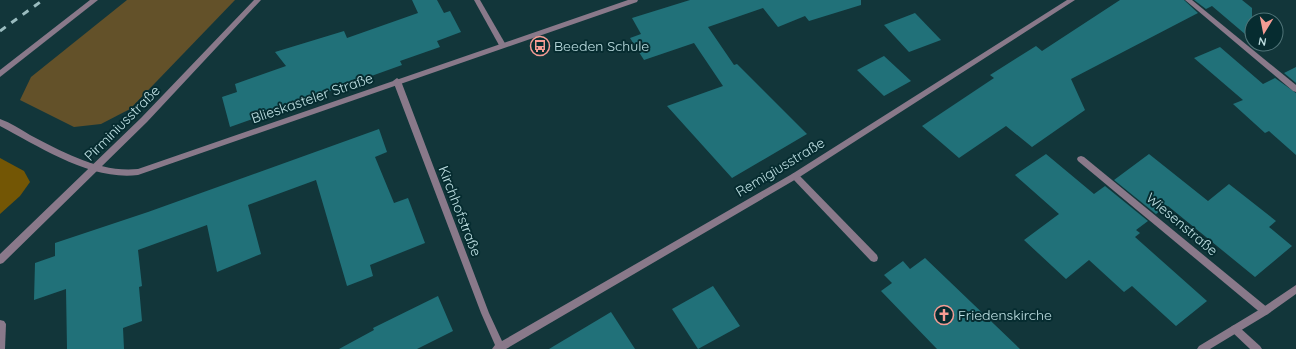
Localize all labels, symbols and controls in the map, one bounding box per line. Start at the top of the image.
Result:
north arrow [1244,12,1284,52]
text: N [1257,34,1267,49]
bus stop icon: Beeden Schule [529,35,551,57]
place label: Beeden Schule [554,37,649,55]
street label: Blieskasteler Straße [249,69,375,127]
street label: Pirminiusstraße [80,81,164,165]
street label: Remigiusstraße [732,133,828,201]
street label: Kirchhofstraße [434,163,486,259]
street label: Wiesenstraße [1142,189,1222,259]
church icon: Friedenskirche [933,304,955,326]
place label: Friedenskirche [958,306,1052,324]

